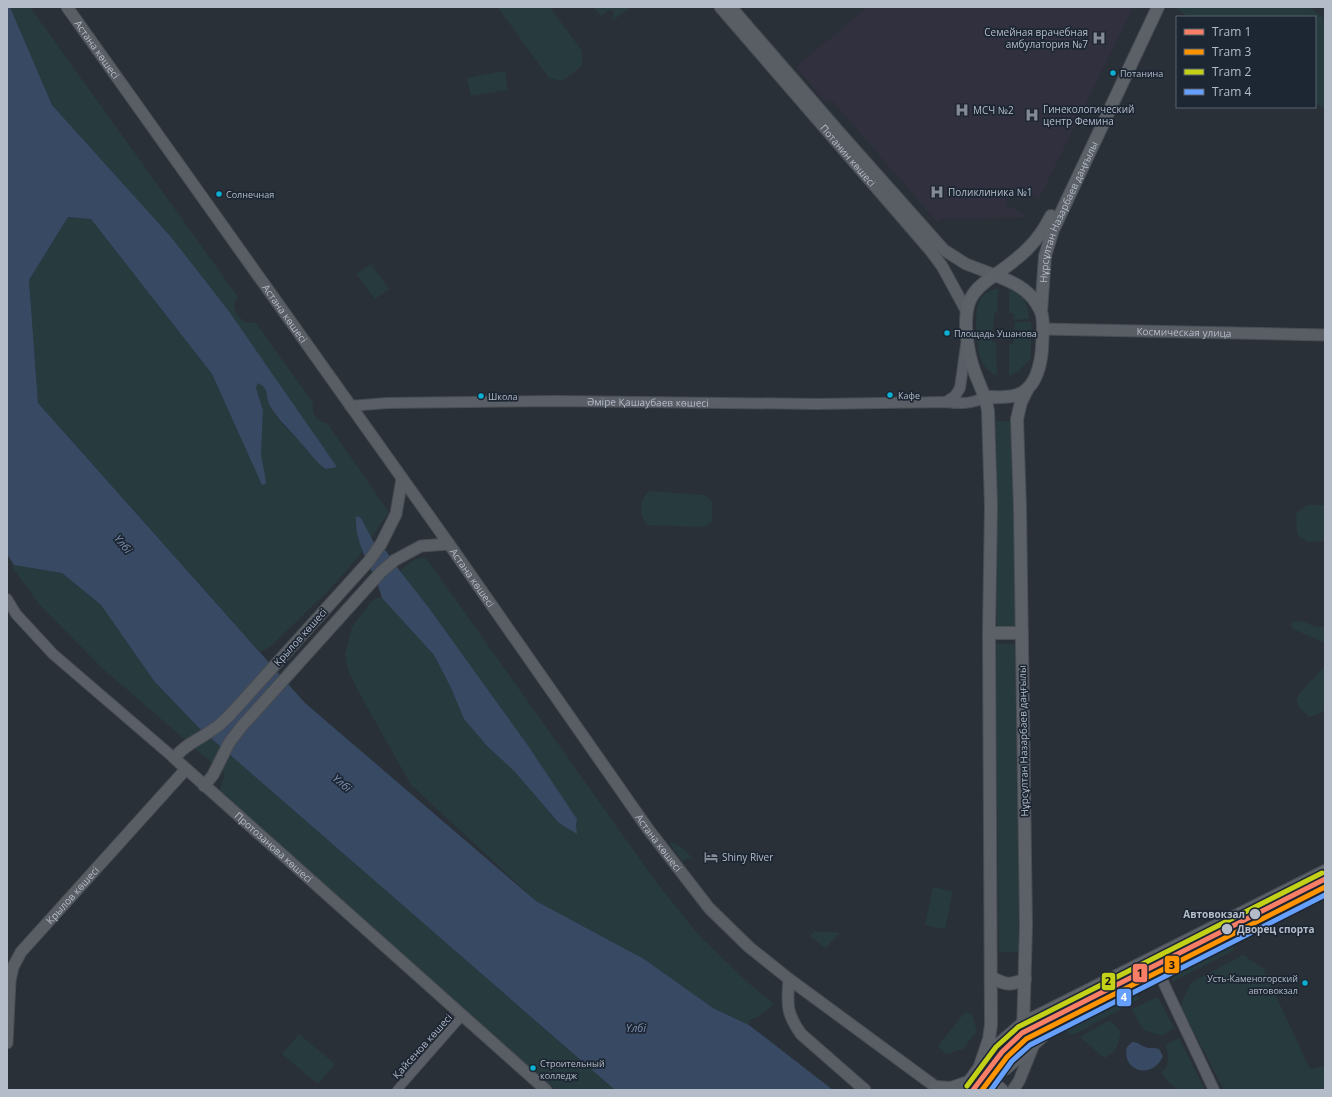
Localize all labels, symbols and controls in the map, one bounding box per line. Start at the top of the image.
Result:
legend [1176,16,1316,108]
street label: Астана көшесі [71,17,123,82]
text: Tram 1 [1212,23,1251,40]
place label: Семейная врачебная амбулатория №7 [984,25,1088,51]
hospital icon: Семейная врачебная амбулатория №7 [1091,30,1107,46]
text: Tram 3 [1212,43,1251,60]
text: Tram 2 [1212,63,1251,80]
place label: Потанина [1120,67,1163,80]
marker: Потанина [1108,68,1118,78]
text: Tram 4 [1212,83,1251,100]
hospital icon: МСЧ №2 [954,102,970,118]
place label: Гинекологический центр Фемина [1043,102,1134,128]
place label: МСЧ №2 [973,103,1014,117]
hospital icon: Гинекологический центр Фемина [1024,107,1040,123]
street label: Потанин көшесі [817,121,879,189]
street label: Нұрсұлтан Назарбаев даңғылы [1036,139,1101,283]
hospital icon: Поликлиника №1 [929,184,945,200]
place label: Поликлиника №1 [948,185,1033,199]
place label: Солнечная [226,188,274,201]
marker: Солнечная [214,189,224,199]
street label: Астана көшесі [259,281,311,346]
street label: Космическая улица [1136,324,1232,340]
place label: Площадь Ушанова [954,327,1037,340]
marker: Площадь Ушанова [942,328,952,338]
place label: Кафе [898,389,920,402]
place label: Школа [488,390,518,403]
marker: Кафе [885,390,895,400]
marker: Школа [476,391,486,401]
street label: Әміре Қашаубаев көшесі [587,394,709,410]
water label: Үлбі [111,531,136,556]
street label: Астана көшесі [447,545,498,610]
street label: Крылов көшесі [270,605,330,669]
street label: Нұрсұлтан Назарбаев даңғылы [1015,665,1031,817]
water label: Үлбі [330,770,355,795]
street label: Протозанова көшесі [232,809,316,886]
street label: Астана көшесі [632,811,685,874]
hotel icon: Shiny River [703,849,719,865]
place label: Shiny River [722,850,773,864]
street label: Крылов көшесі [43,863,102,927]
place label: Автовокзал [1183,907,1245,921]
marker: Автовокзал [1248,907,1262,921]
marker: Дворец спорта [1220,922,1234,936]
place label: Дворец спорта [1237,922,1315,936]
line badge: 3 [1164,955,1180,974]
text: 3 [1169,957,1175,972]
line badge: 1 [1132,963,1148,983]
text: 1 [1137,965,1143,980]
line badge: 2 [1101,972,1116,991]
place label: Усть-Каменогорский автовокзал [1207,972,1298,997]
text: 2 [1105,973,1111,988]
marker: Усть-Каменогорский автовокзал [1300,978,1310,988]
line badge: 4 [1116,988,1132,1007]
text: 4 [1121,989,1128,1004]
street label: Қайсенов көшесі [389,1011,455,1081]
water label: Үлбі [626,1020,646,1035]
place label: Строительный колледж [540,1057,605,1082]
marker: Строительный колледж [528,1063,538,1073]

